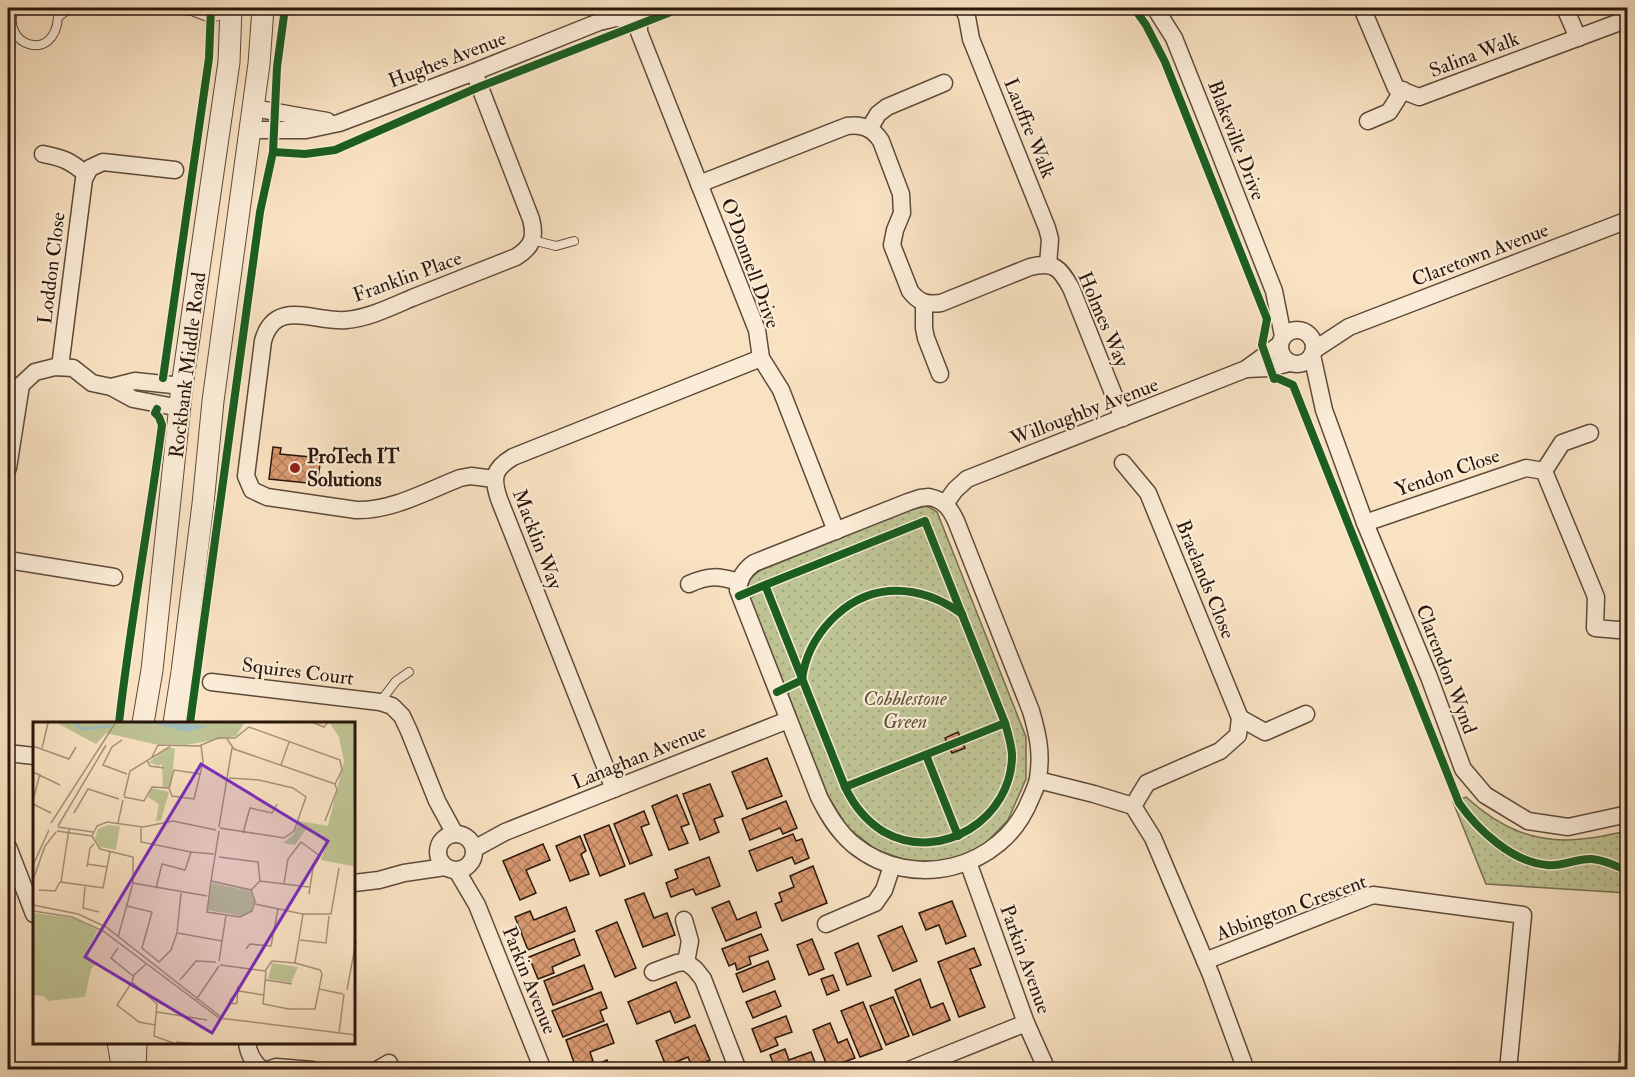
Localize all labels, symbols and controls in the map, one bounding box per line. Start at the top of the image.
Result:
street label: Hughes Avenue [385,26,510,93]
street label: Salina Walk [1426,26,1523,83]
street label: Lauffre Walk [998,74,1061,182]
street label: Blakeville Drive [1202,77,1271,204]
street label: O'Donnell Drive [715,195,786,332]
street label: Loddon Close [32,211,71,325]
street label: Claretown Avenue [1408,217,1552,292]
street label: Franklin Place [349,245,465,308]
street label: Holmes Way [1072,268,1135,372]
street label: Rockbank Middle Road [164,271,211,459]
street label: Willoughby Avenue [1006,372,1162,452]
street label: Yendon Close [1392,443,1503,502]
place label: ProTech IT Solutions [307,444,400,492]
marker: ProTech IT Solutions [288,461,302,475]
street label: Macklin Way [507,485,569,594]
street label: Braelands Close [1170,516,1241,642]
street label: Clarendon Wynd [1410,601,1483,737]
street label: Squires Court [241,652,356,691]
park label: Cobblestone Green [863,686,947,734]
street label: Lanaghan Avenue [569,718,710,795]
inset map [33,722,356,1044]
street label: Abbington Crescent [1211,868,1370,947]
street label: Parkin Avenue [994,901,1057,1017]
street label: Parkin Avenue [497,923,563,1038]

